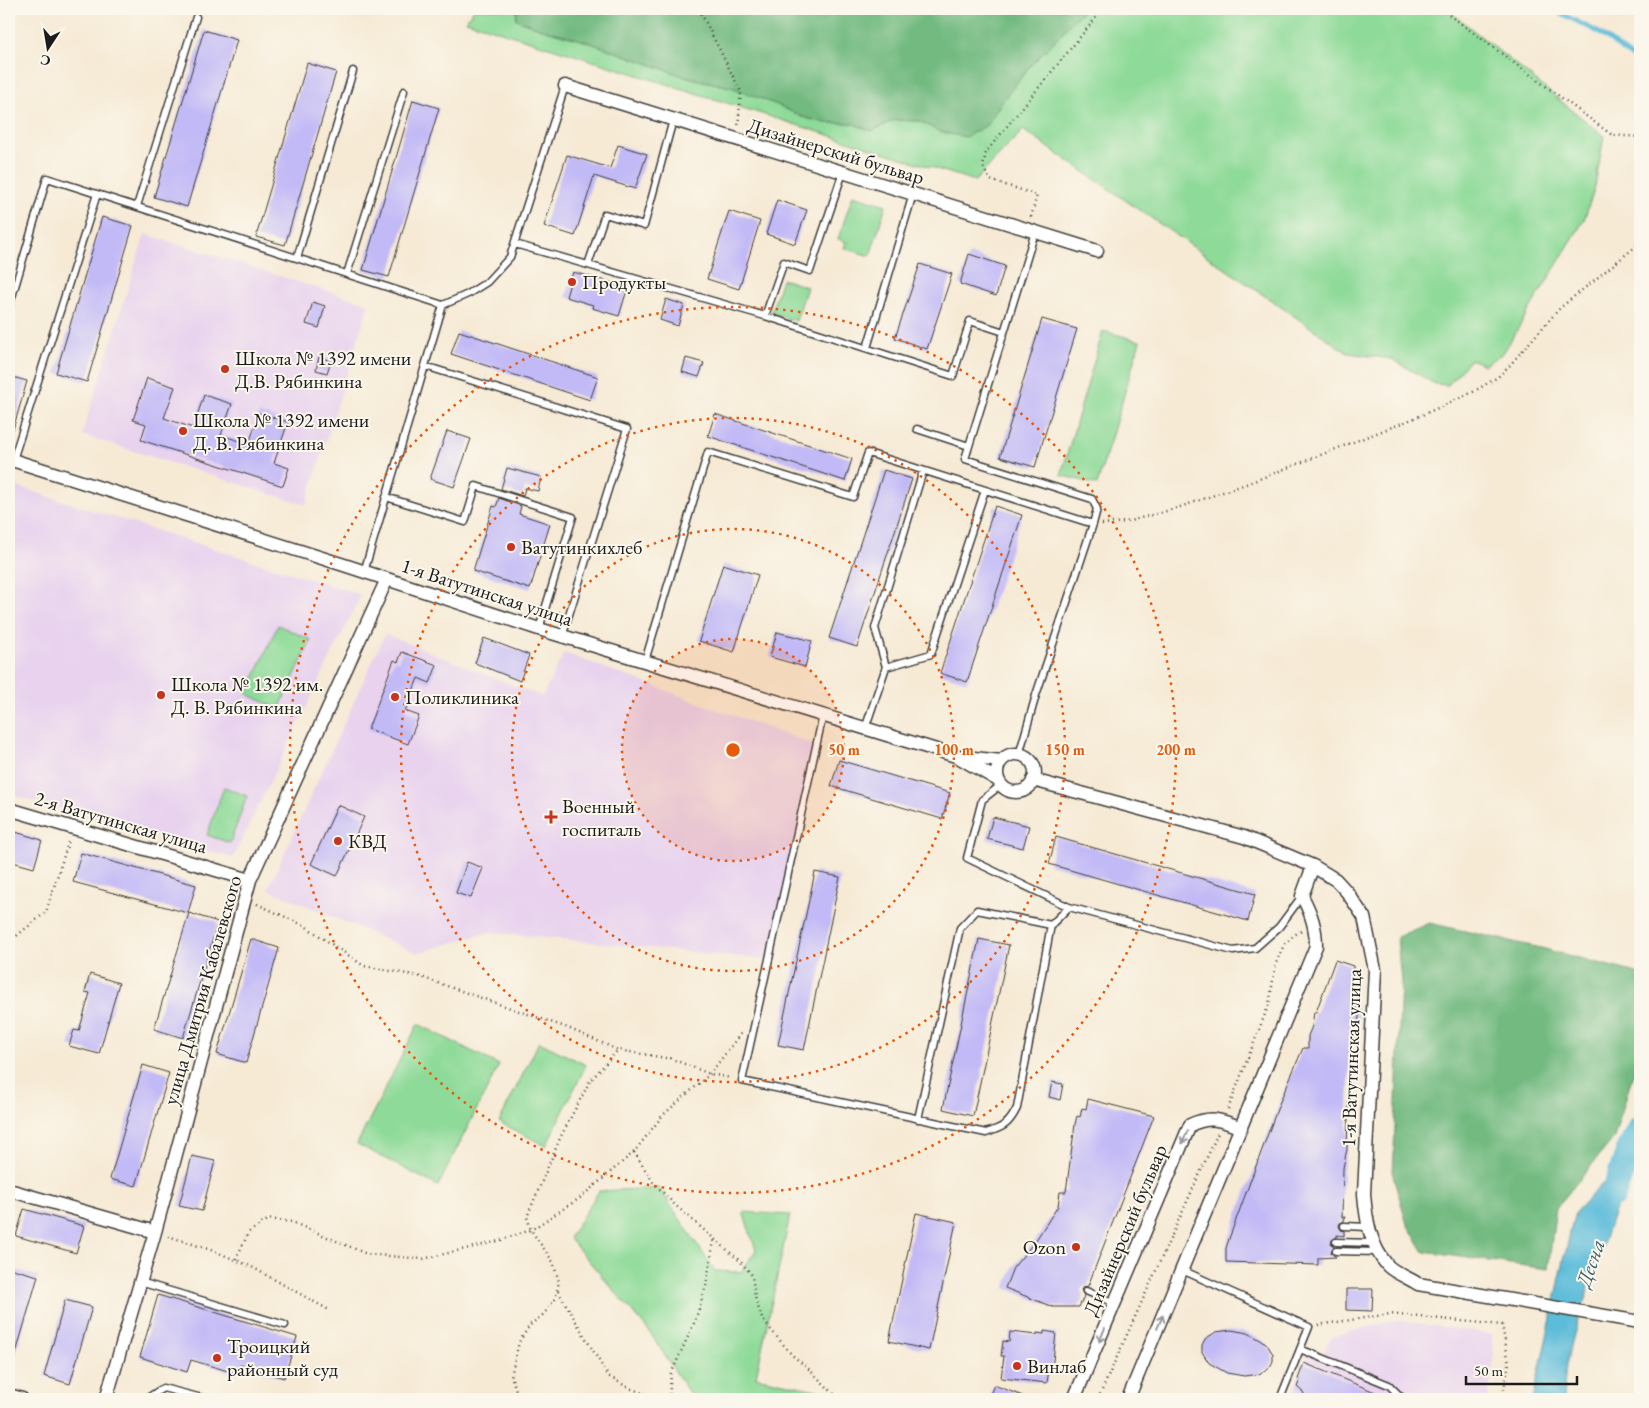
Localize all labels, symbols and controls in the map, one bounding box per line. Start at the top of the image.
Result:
north arrow [22,22,72,72]
text: С [39,51,52,71]
street label: Дизайнерский бульвар [744,112,928,190]
place label: Продукты [582,269,666,295]
marker: Продукты [566,276,578,288]
place label: Школа № 1392 имени Д.В. Рябинкина [235,345,412,394]
marker: Школа № 1392 имени Д.В. Рябинкина [219,363,231,375]
place label: Школа № 1392 имени Д. В. Рябинкина [193,407,370,456]
marker: Школа № 1392 имени Д. В. Рябинкина [177,425,189,437]
place label: Ватутинкихлеб [521,534,642,560]
marker: Ватутинкихлеб [505,541,517,553]
street label: 1-я Ватутинская улица [398,552,576,632]
place label: Школа № 1392 им. Д. В. Рябинкина [171,671,323,720]
place label: Поликлиника [405,684,519,710]
marker: Школа № 1392 им. Д. В. Рябинкина [155,689,167,701]
marker: Поликлиника [389,691,401,703]
text: 50 m [828,740,860,759]
text: 100 m [934,740,974,759]
text: 150 m [1045,740,1085,759]
text: 200 m [1156,740,1196,759]
centre of rings [724,741,742,759]
street label: 2-я Ватутинская улица [32,785,210,859]
place label: Военный госпиталь [562,793,641,842]
marker: Военный госпиталь [544,810,558,824]
place label: КВД [348,828,387,854]
marker: КВД [332,835,344,847]
street label: улица Дмитрия Кабалевского [157,872,247,1108]
street label: 1-я Ватутинская улица [1335,968,1367,1148]
one-way arrow [1179,1129,1188,1144]
street label: Дизайнерский бульвар [1077,1141,1173,1319]
place label: Ozon [1023,1234,1066,1260]
water label: Десна [1569,1236,1611,1292]
marker: Ozon [1070,1241,1082,1253]
one-way arrow [1156,1315,1165,1330]
one-way arrow [1096,1327,1106,1342]
place label: Троицкий районный суд [227,1333,338,1382]
marker: Троицкий районный суд [211,1352,223,1364]
place label: Винлаб [1027,1353,1086,1379]
scale bar [1466,1353,1578,1385]
marker: Винлаб [1011,1360,1023,1372]
text: 50 m [1474,1361,1503,1380]

